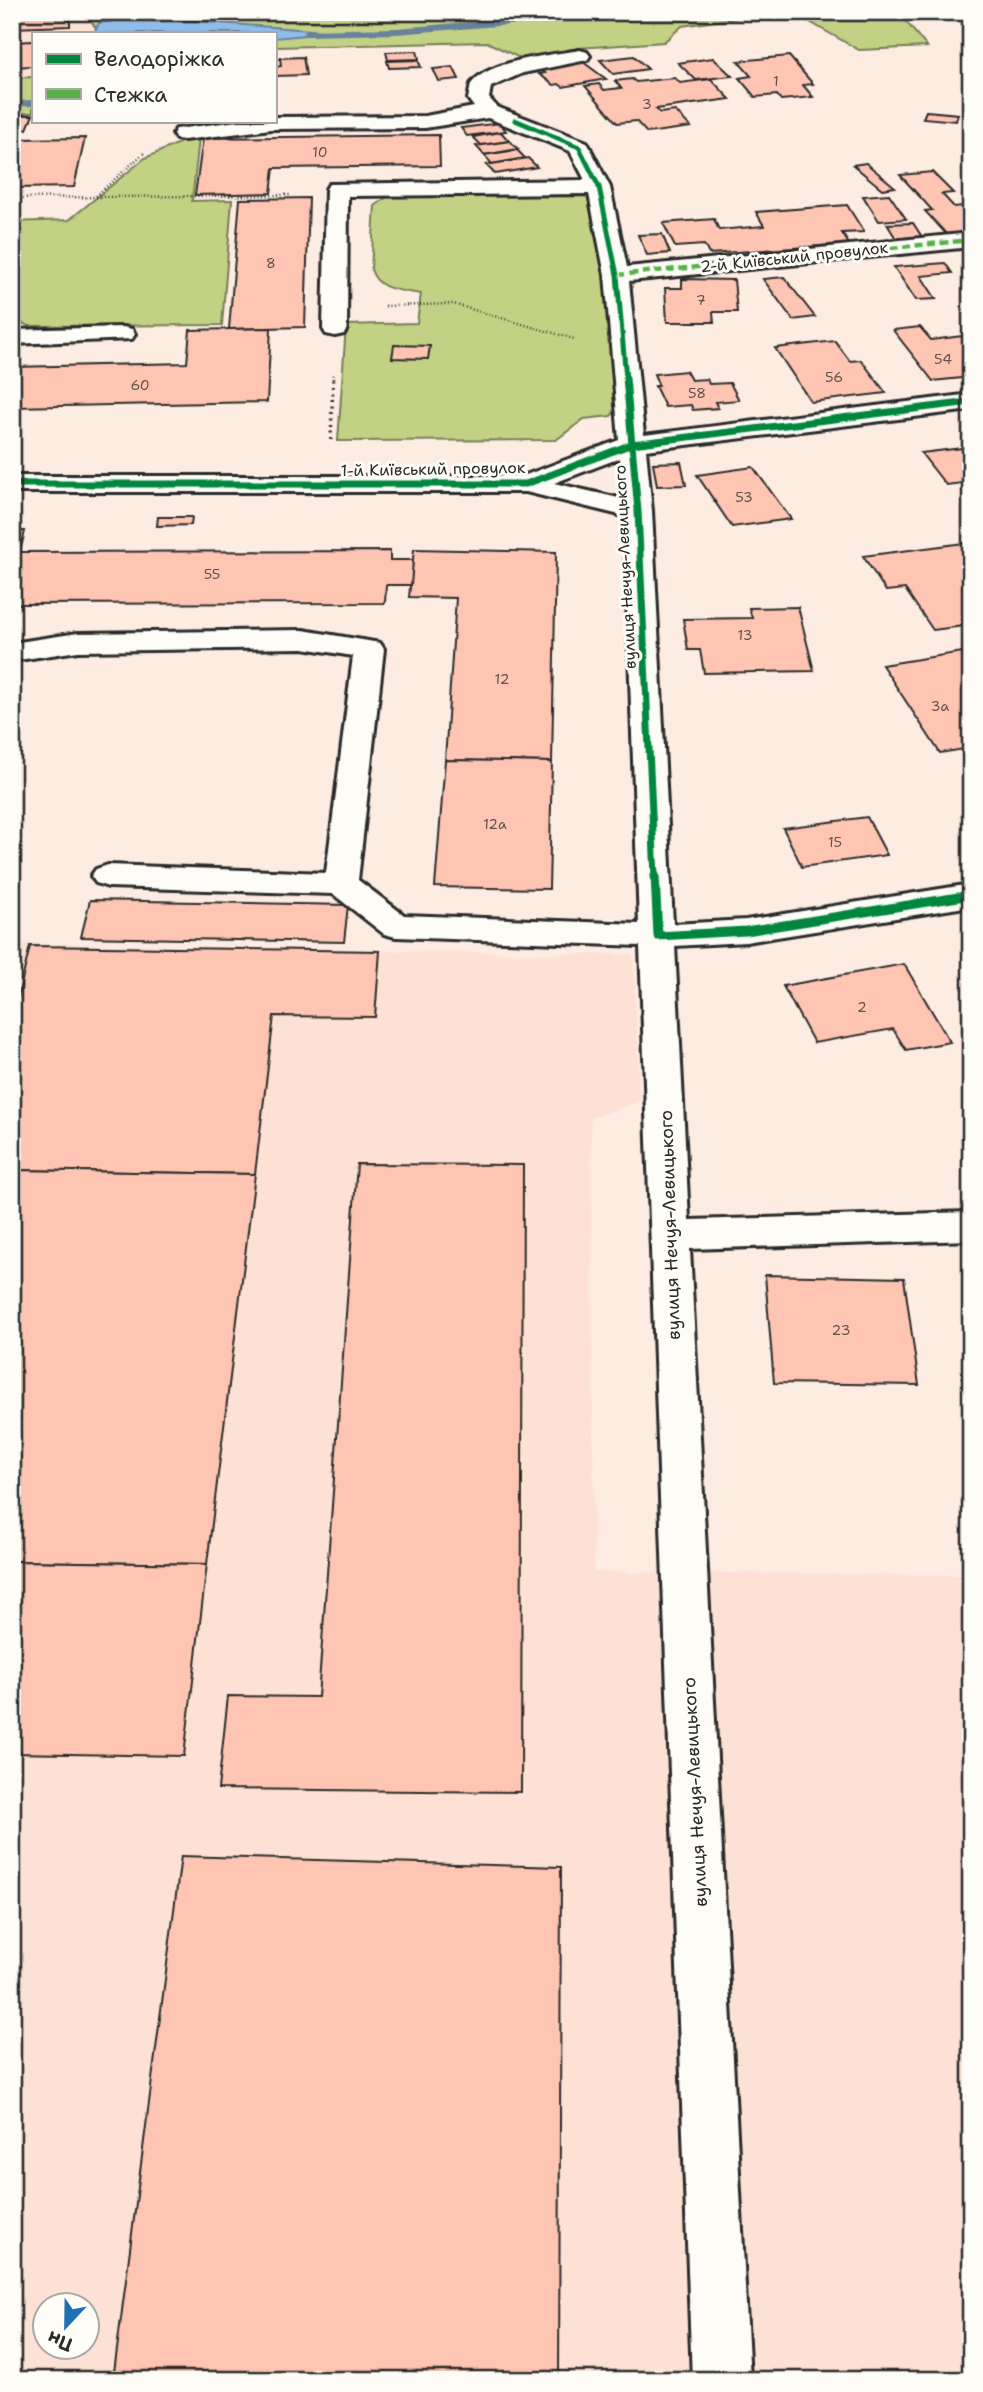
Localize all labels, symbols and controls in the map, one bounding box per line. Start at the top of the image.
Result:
legend [32,32,276,122]
text: Велодоріжка [94,45,224,73]
house number: 1 [773,72,779,90]
text: Стежка [94,81,167,109]
house number: 3 [642,95,652,113]
house number: 10 [312,143,328,161]
street label: 2-й Київський провулок [699,237,889,277]
house number: 8 [266,254,276,272]
house number: 7 [696,291,706,309]
house number: 54 [934,350,952,368]
house number: 56 [825,368,843,386]
house number: 60 [130,376,150,394]
house number: 58 [688,384,706,402]
street label: 1-й Київський провулок [340,457,526,481]
street label: вулиця Нечуя-Левицького [609,464,641,670]
house number: 53 [735,488,753,506]
house number: 55 [204,565,220,583]
house number: 13 [738,626,752,644]
house number: 12 [495,670,509,688]
house number: 3а [931,697,950,715]
house number: 12а [483,815,507,833]
house number: 15 [828,833,842,851]
house number: 2 [857,998,867,1016]
street label: вулиця Нечуя-Левицького [654,1110,686,1340]
house number: 23 [832,1321,850,1339]
street label: вулиця Нечуя-Левицького [677,1677,713,1907]
north arrow [32,2290,102,2360]
text: Пн [43,2325,76,2358]

